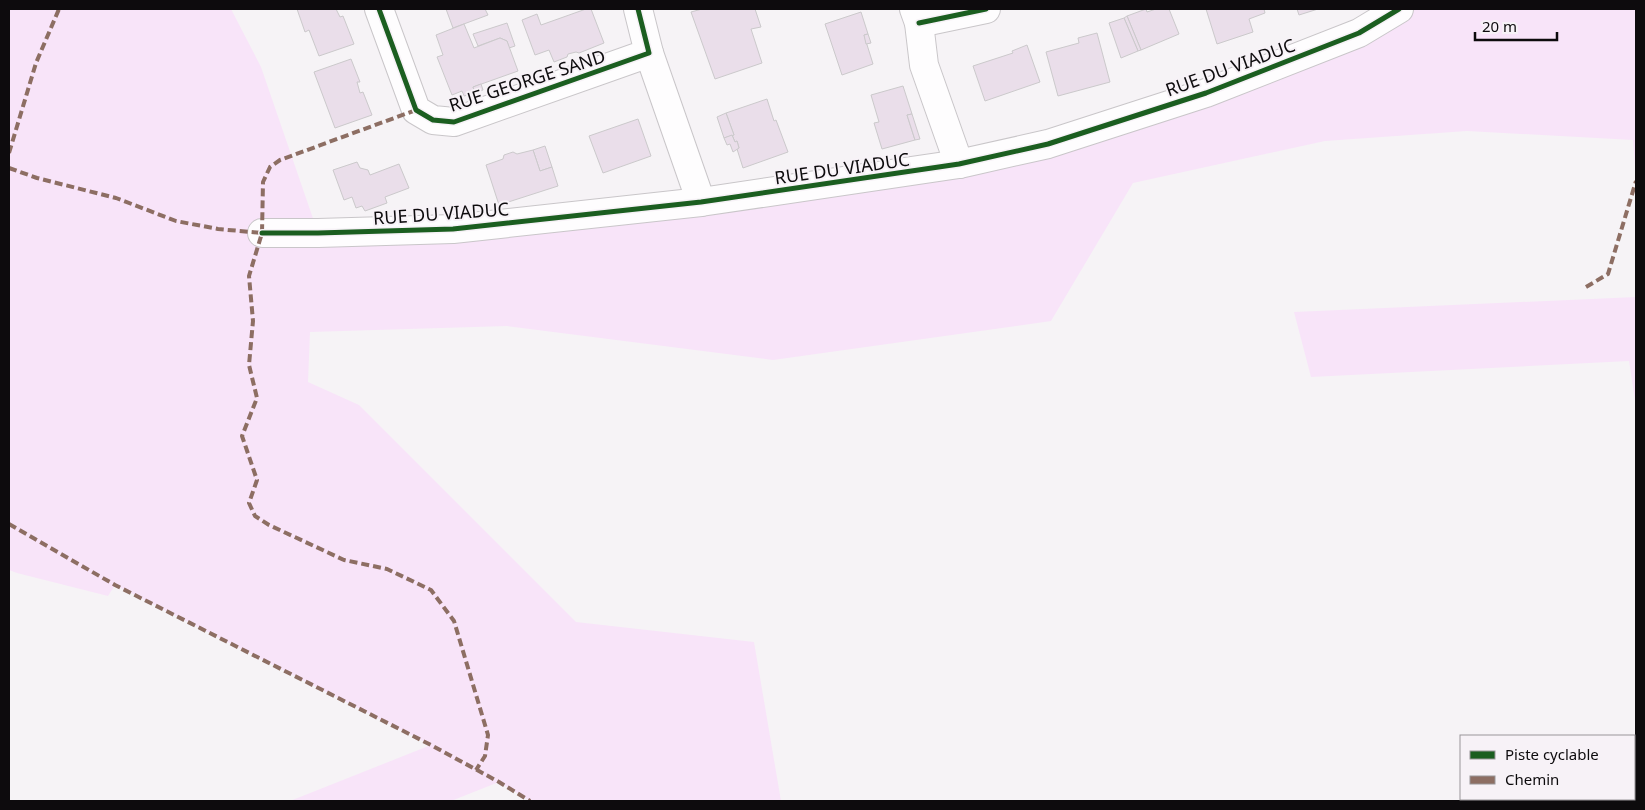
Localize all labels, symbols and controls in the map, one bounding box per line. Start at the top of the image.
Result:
scale bar [1475,10,1558,42]
text: 20 m [1482,16,1517,36]
street label: RUE DU VIADUC [1162,32,1298,102]
street label: RUE GEORGE SAND [446,43,608,117]
street label: RUE DU VIADUC [773,147,911,189]
street label: RUE DU VIADUC [372,196,510,230]
legend [1460,735,1635,800]
text: Piste cyclable [1505,744,1599,764]
text: Chemin [1505,769,1559,789]

